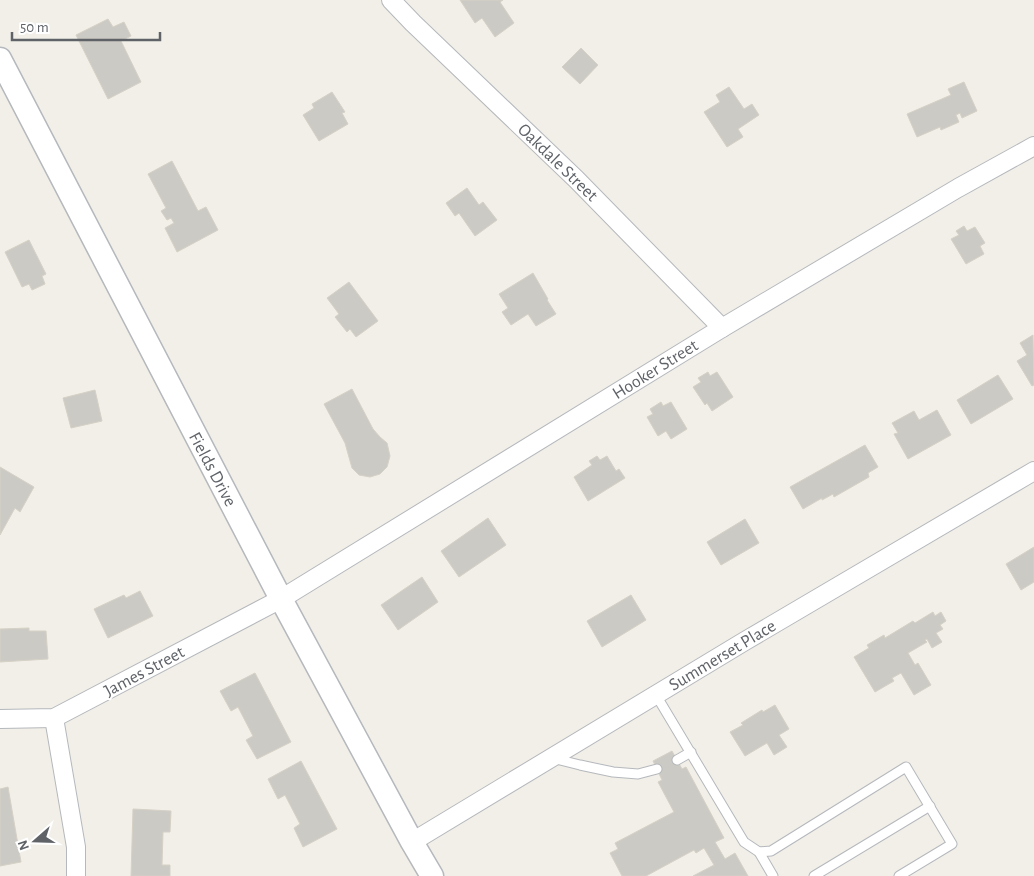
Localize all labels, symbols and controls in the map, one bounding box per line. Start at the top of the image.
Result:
scale bar [12,10,160,42]
text: 50 m [20,20,49,35]
street label: Oakdale Street [514,120,601,205]
street label: Hooker Street [610,336,702,403]
street label: Fields Drive [185,429,239,510]
street label: Summerset Place [666,617,779,695]
street label: James Street [101,643,188,701]
north arrow [10,816,60,866]
text: N [15,838,32,852]

